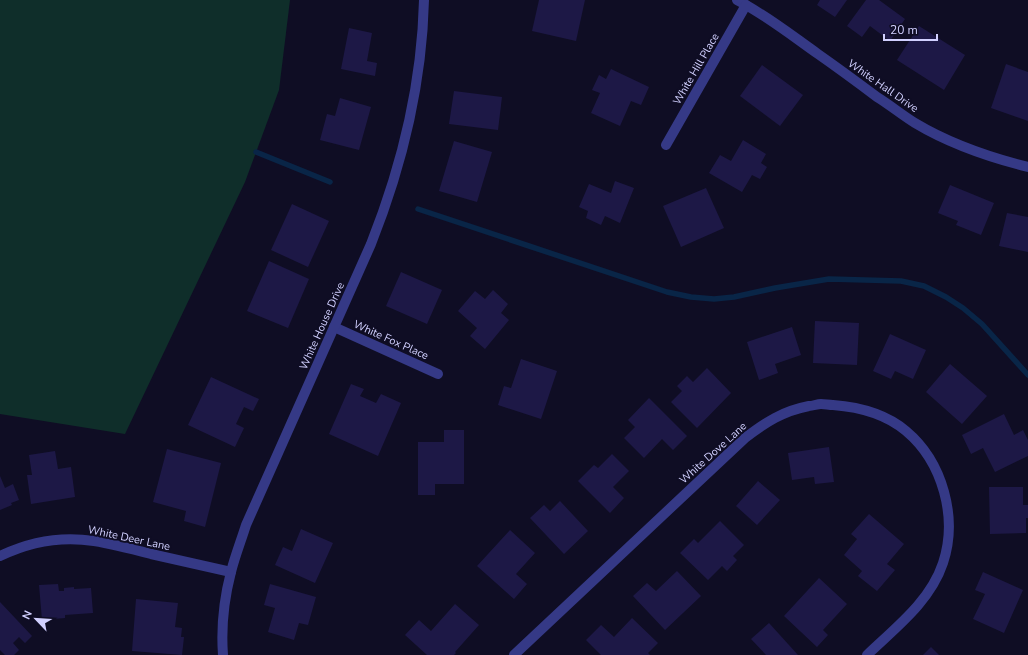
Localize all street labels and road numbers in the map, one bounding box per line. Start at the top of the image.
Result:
street label: White Hill Place [669,30,723,108]
street label: White Hall Drive [845,56,921,116]
street label: White House Drive [296,280,348,372]
street label: White Fox Place [351,317,431,363]
street label: White Dove Lane [676,419,750,487]
street label: White Deer Lane [86,522,172,554]

